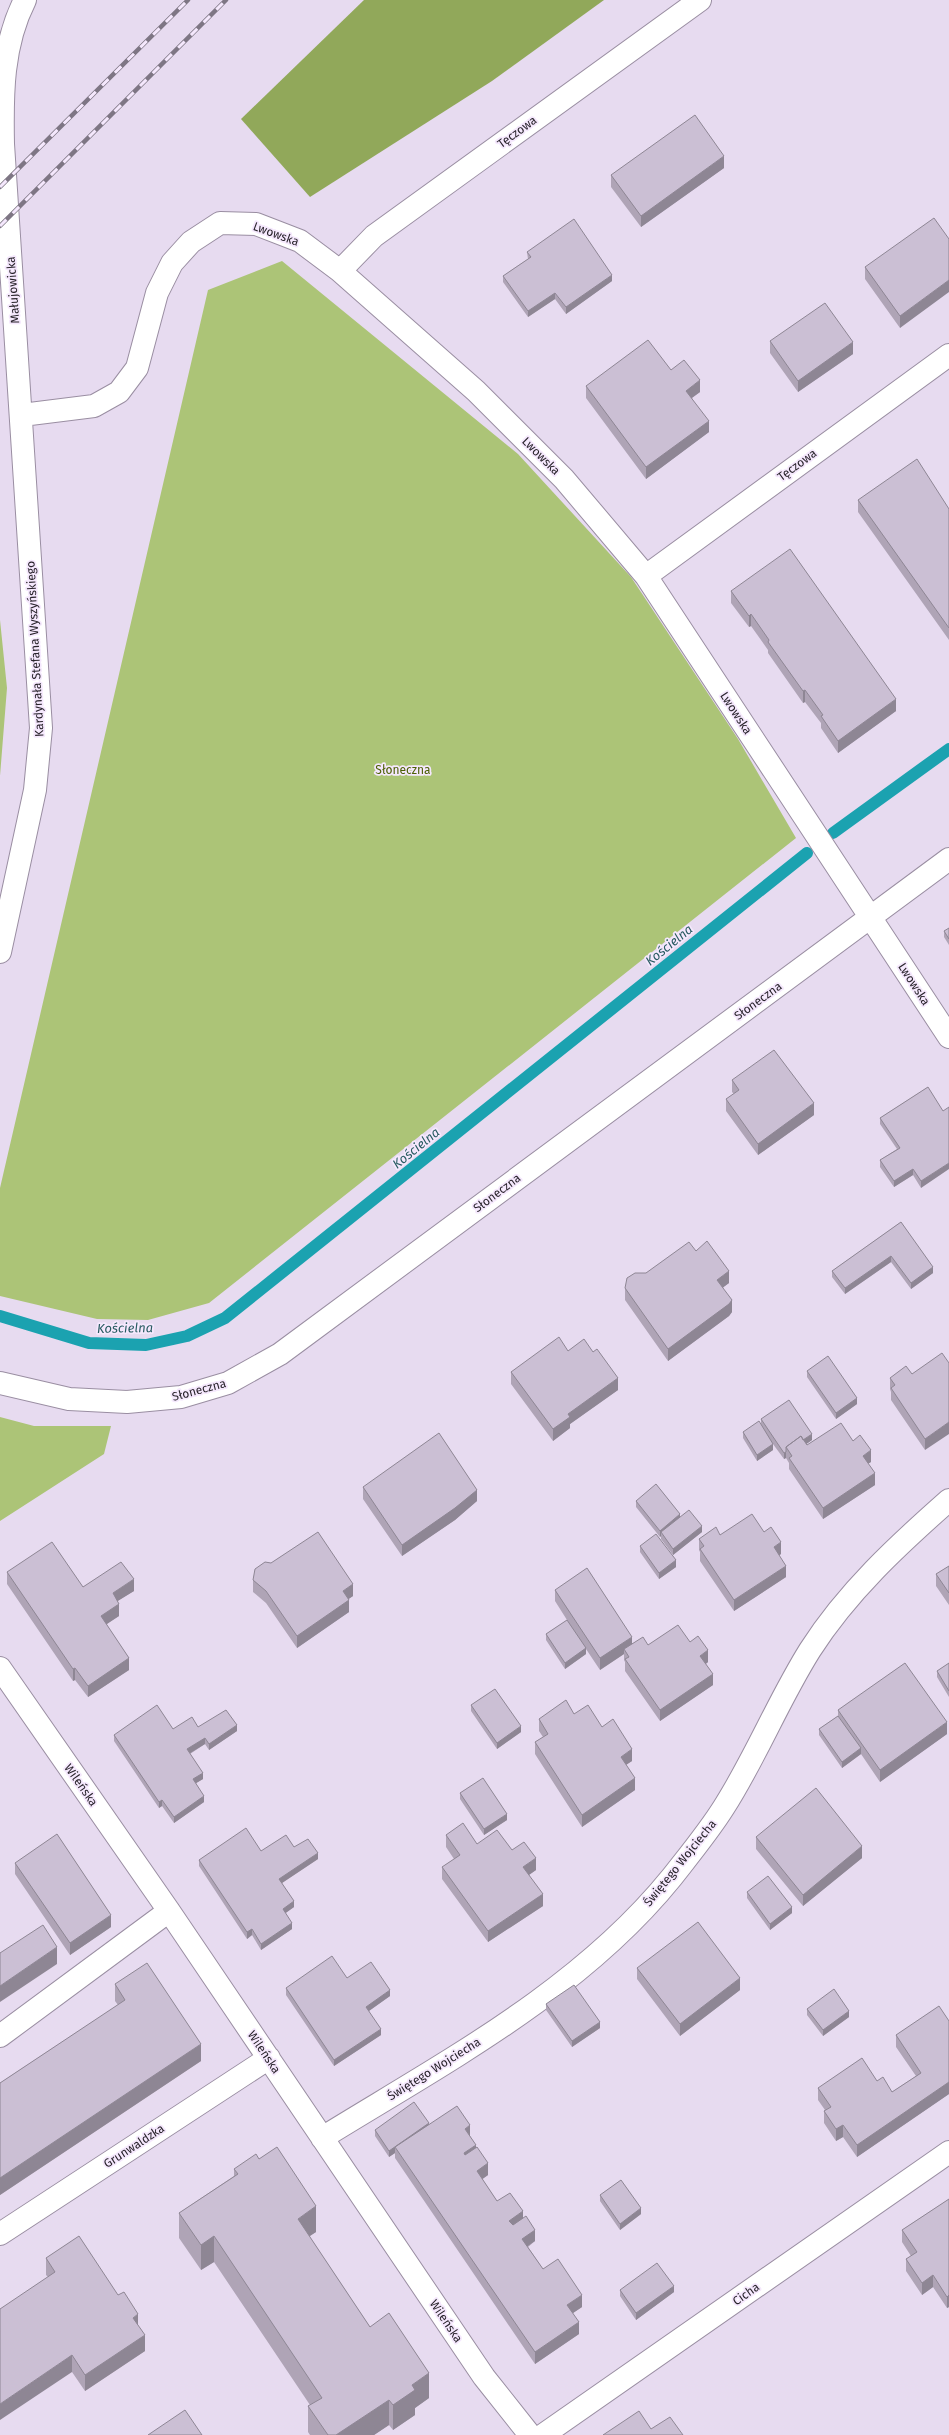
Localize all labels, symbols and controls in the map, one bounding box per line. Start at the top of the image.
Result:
street label: Tęczowa [495,113,539,151]
street label: Lwowska [251,219,301,249]
street label: Małujowicka [4,256,22,324]
street label: Lwowska [519,434,563,478]
street label: Tęczowa [775,446,819,484]
street label: Kardynała Stefana Wyszyńskiego [23,561,47,737]
street label: Lwowska [717,689,755,737]
park label: Słoneczna [375,763,431,777]
water label: Kościelna [642,922,696,968]
street label: Lwowska [895,960,933,1008]
street label: Słoneczna [732,979,784,1023]
water label: Kościelna [389,1125,443,1171]
street label: Słoneczna [471,1171,523,1215]
water label: Kościelna [97,1320,153,1336]
street label: Słoneczna [170,1376,228,1404]
street label: Wileńska [61,1761,101,1809]
street label: Świętego Wojciecha [640,1816,719,1909]
street label: Wileńska [245,2028,283,2076]
street label: Świętego Wojciecha [384,2034,483,2103]
street label: Grunwaldzka [101,2121,167,2171]
street label: Cicha [730,2280,762,2308]
street label: Wileńska [427,2297,465,2345]

